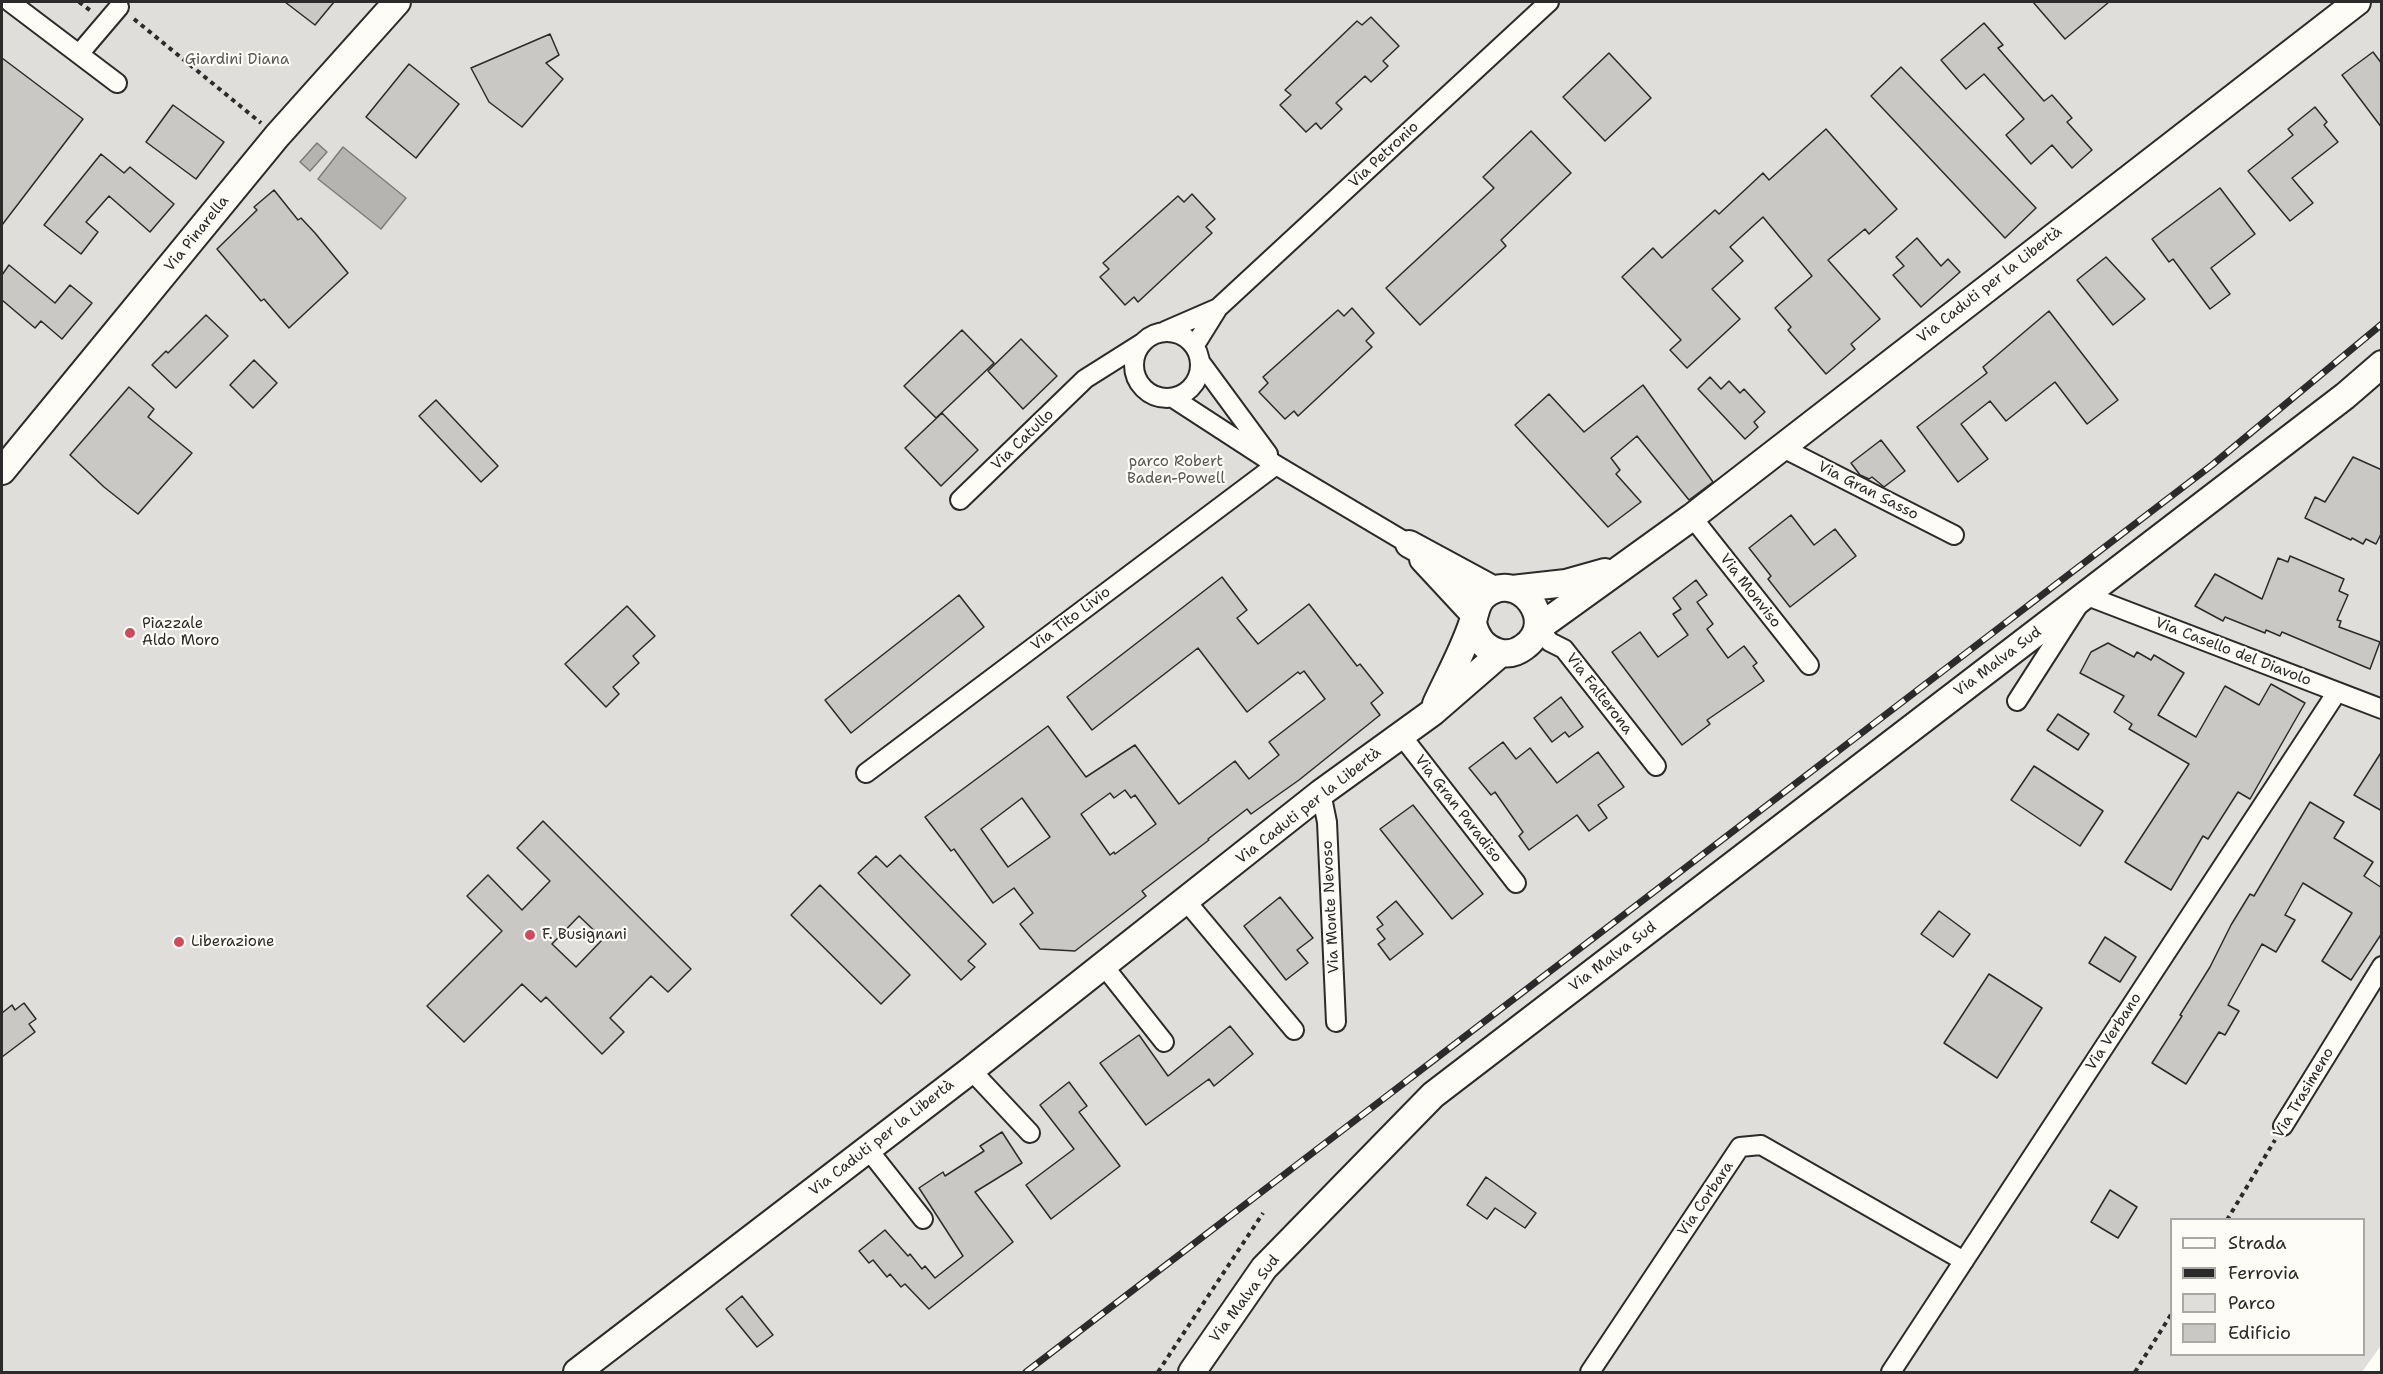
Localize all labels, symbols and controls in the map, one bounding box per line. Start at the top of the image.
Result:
park label: Giardini Diana [185,51,289,69]
street label: Via Petronio [1345,118,1423,192]
street label: Via Pinarella [161,192,233,276]
street label: Via Caduti per la Libertà [1914,223,2066,347]
street label: Via Catullo [988,406,1058,474]
park label: parco Robert Baden-Powell [1127,453,1225,488]
street label: Via Gran Sasso [1815,458,1921,524]
street label: Via Monviso [1715,550,1785,632]
street label: Via Tito Livio [1028,583,1114,655]
street label: Via Casello del Diavolo [2152,614,2314,690]
place label: Piazzale Aldo Moro [142,615,219,650]
street label: Via Malva Sud [1951,623,2045,701]
marker: Piazzale Aldo Moro [123,626,137,640]
street label: Via Falterona [1562,650,1636,738]
street label: Via Caduti per la Libertà [1233,744,1385,868]
street label: Via Gran Paradiso [1410,752,1506,866]
street label: Via Monte Nevoso [1319,840,1343,974]
street label: Via Malva Sud [1566,918,1660,996]
place label: F. Busignani [542,926,627,944]
marker: F. Busignani [523,928,537,942]
place label: Liberazione [191,933,275,951]
marker: Liberazione [172,935,186,949]
street label: Via Verbano [2082,990,2146,1074]
street label: Via Trasimeno [2270,1044,2338,1142]
street label: Via Caduti per la Libertà [806,1076,958,1200]
street label: Via Corbara [1674,1158,1738,1240]
legend [2170,1218,2365,1356]
text: Strada [2228,1231,2287,1255]
street label: Via Malva Sud [1206,1252,1284,1346]
text: Ferrovia [2228,1261,2299,1285]
text: Parco [2228,1291,2276,1315]
text: Edificio [2228,1321,2291,1345]

